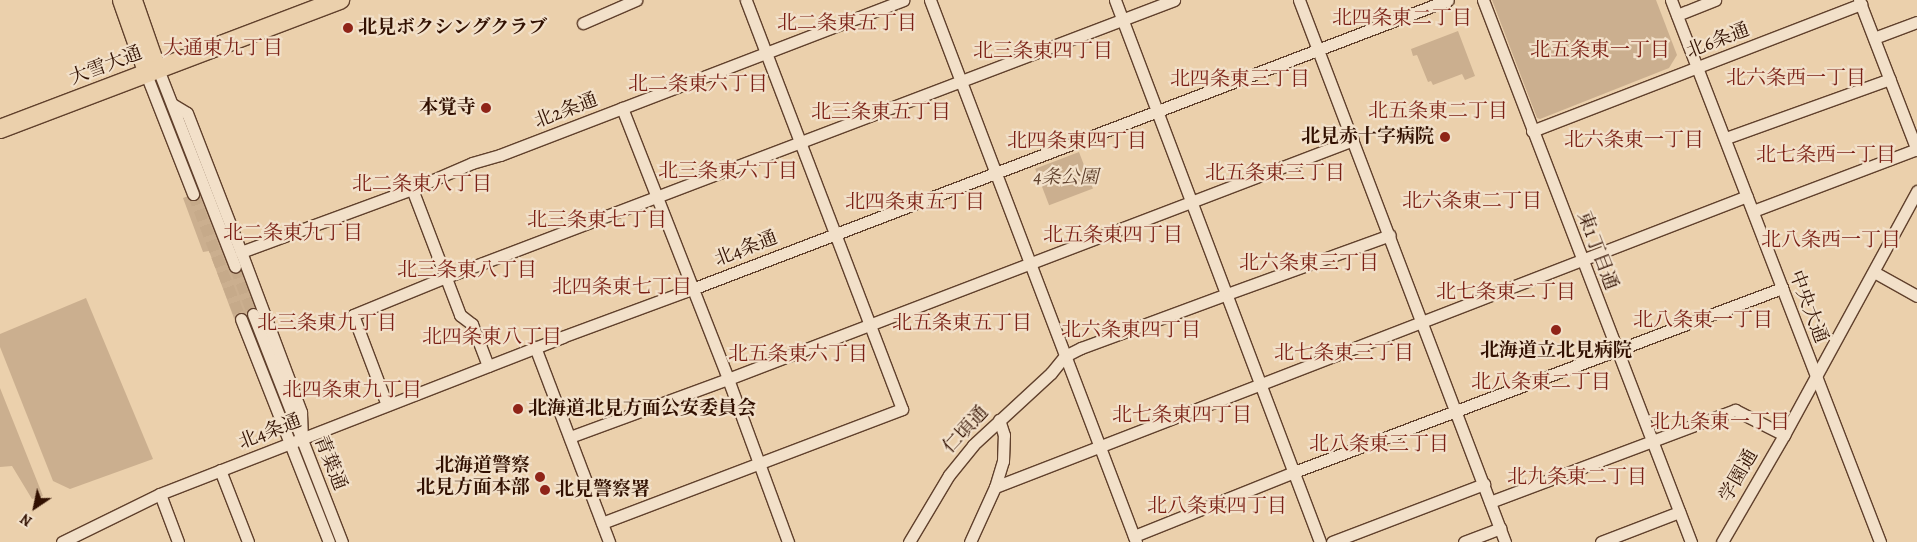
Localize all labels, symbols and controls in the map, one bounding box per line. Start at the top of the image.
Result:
district label: 北四条東二丁目 [1332,5,1472,29]
district label: 北二条東五丁目 [777,10,917,34]
place label: 北見ボクシングクラブ [358,17,548,39]
street label: 北6条通 [1683,19,1753,63]
marker: 北見ボクシングクラブ [342,22,354,34]
district label: 大通東九丁目 [163,35,283,59]
district label: 北五条東一丁目 [1530,37,1670,61]
district label: 北三条東四丁目 [973,38,1113,62]
street label: 大雪大通 [66,42,146,90]
district label: 北六条西一丁目 [1726,65,1866,89]
district label: 北四条東三丁目 [1170,66,1310,90]
district label: 北二条東六丁目 [628,71,768,95]
street label: 北2条通 [531,89,601,133]
place label: 本覚寺 [419,97,476,119]
district label: 北五条東二丁目 [1368,98,1508,122]
district label: 北三条東五丁目 [811,99,951,123]
marker: 本覚寺 [480,102,492,114]
place label: 北見赤十字病院 [1301,126,1434,148]
district label: 北六条東一丁目 [1564,127,1704,151]
district label: 北四条東四丁目 [1007,128,1147,152]
marker: 北見赤十字病院 [1438,130,1452,144]
district label: 北七条西一丁目 [1756,142,1896,166]
district label: 北三条東六丁目 [658,158,798,182]
district label: 北五条東三丁目 [1205,160,1345,184]
park label: 4条公園 [1033,167,1099,189]
district label: 北二条東八丁目 [352,171,492,195]
district label: 北六条東二丁目 [1402,188,1542,212]
district label: 北四条東五丁目 [845,189,985,213]
district label: 北三条東七丁目 [527,207,667,231]
street label: 東1丁目通 [1572,208,1622,294]
district label: 北二条東九丁目 [223,220,363,244]
district label: 北五条東四丁目 [1043,222,1183,246]
street label: 北4条通 [711,227,781,271]
district label: 北八条西一丁目 [1761,227,1901,251]
district label: 北六条東三丁目 [1239,250,1379,274]
district label: 北三条東八丁目 [397,257,537,281]
street label: 中央大通 [1784,267,1832,347]
district label: 北四条東七丁目 [552,274,692,298]
district label: 北七条東二丁目 [1436,279,1576,303]
district label: 北八条東一丁目 [1633,307,1773,331]
district label: 北三条東九丁目 [257,310,397,334]
district label: 北五条東五丁目 [892,310,1032,334]
district label: 北六条東四丁目 [1061,317,1201,341]
marker: 北海道立北見病院 [1549,323,1563,337]
district label: 北四条東八丁目 [422,324,562,348]
district label: 北七条東三丁目 [1274,340,1414,364]
place label: 北海道立北見病院 [1480,340,1632,362]
district label: 北五条東六丁目 [728,341,868,365]
district label: 北八条東二丁目 [1471,369,1611,393]
district label: 北四条東九丁目 [282,377,422,401]
place label: 北海道北見方面公安委員会 [528,398,756,420]
street label: 仁頃通 [938,401,994,459]
district label: 北七条東四丁目 [1112,402,1252,426]
marker: 北海道北見方面公安委員会 [512,403,524,415]
district label: 北九条東一丁目 [1650,409,1790,433]
street label: 北4条通 [235,410,305,454]
district label: 北八条東三丁目 [1309,431,1449,455]
street label: 青葉通 [309,432,351,494]
street label: 学園通 [1715,446,1763,506]
place label: 北海道警察 北見方面本部 [416,455,530,499]
district label: 北九条東二丁目 [1507,464,1647,488]
marker: 北海道警察 北見方面本部 [534,471,546,483]
place label: 北見警察署 [555,479,650,501]
north arrow [10,482,60,532]
marker: 北見警察署 [539,484,551,496]
district label: 北八条東四丁目 [1147,493,1287,517]
text: N [17,509,36,531]

